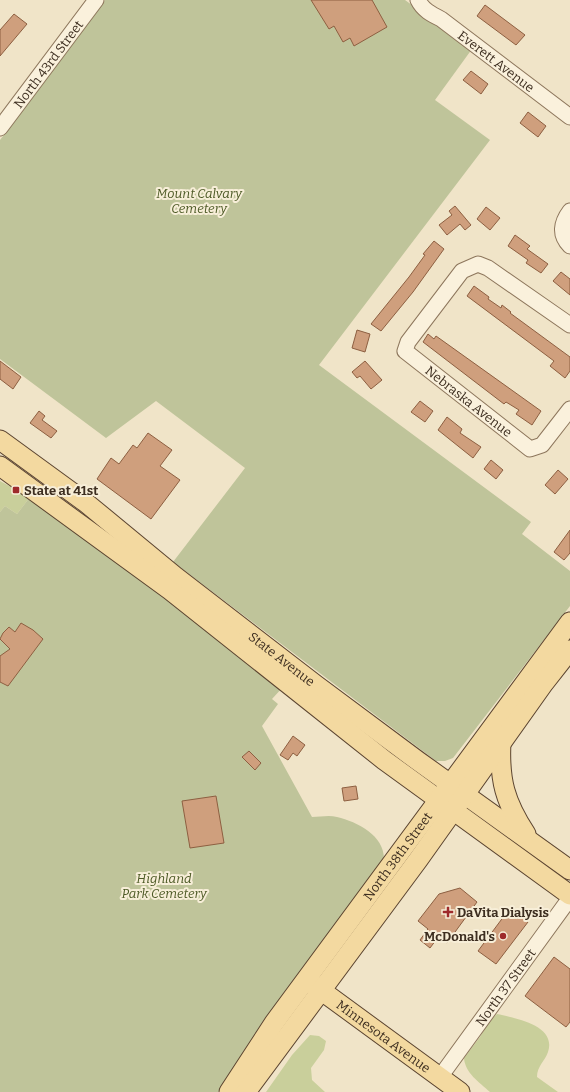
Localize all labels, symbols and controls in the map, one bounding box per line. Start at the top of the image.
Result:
street label: North 43rd Street [10,17,86,111]
street label: Everett Avenue [455,27,537,95]
park label: Mount Calvary Cemetery [156,186,243,216]
street label: Nebraska Avenue [423,363,515,440]
place label: State at 41st [24,483,98,498]
marker: State at 41st [11,485,21,495]
street label: State Avenue [246,629,318,689]
street label: North 38th Street [360,809,435,903]
park label: Highland Park Cemetery [121,871,208,901]
place label: DaVita Dialysis [457,905,549,920]
marker: DaVita Dialysis [442,906,454,918]
place label: McDonald's [424,929,495,944]
marker: McDonald's [498,931,508,941]
street label: North 37 Street [472,945,538,1029]
street label: Minnesota Avenue [334,997,434,1075]

